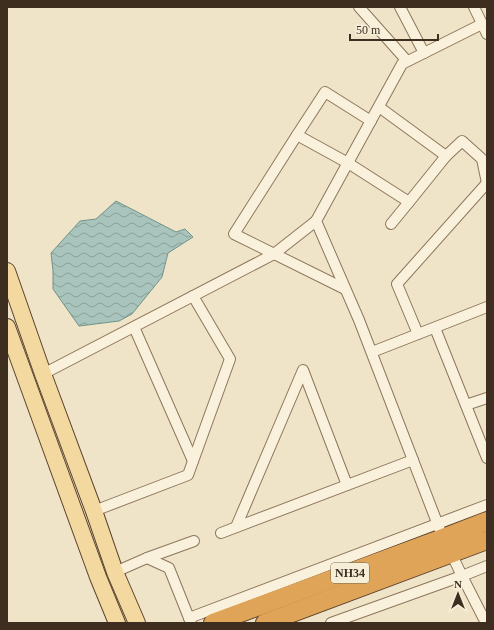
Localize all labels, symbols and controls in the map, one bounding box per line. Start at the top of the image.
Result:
scale bar [350,16,438,42]
text: 50 m [356,23,381,37]
road number: NH34 [331,563,369,583]
north arrow [438,574,478,614]
text: N [454,578,462,590]

